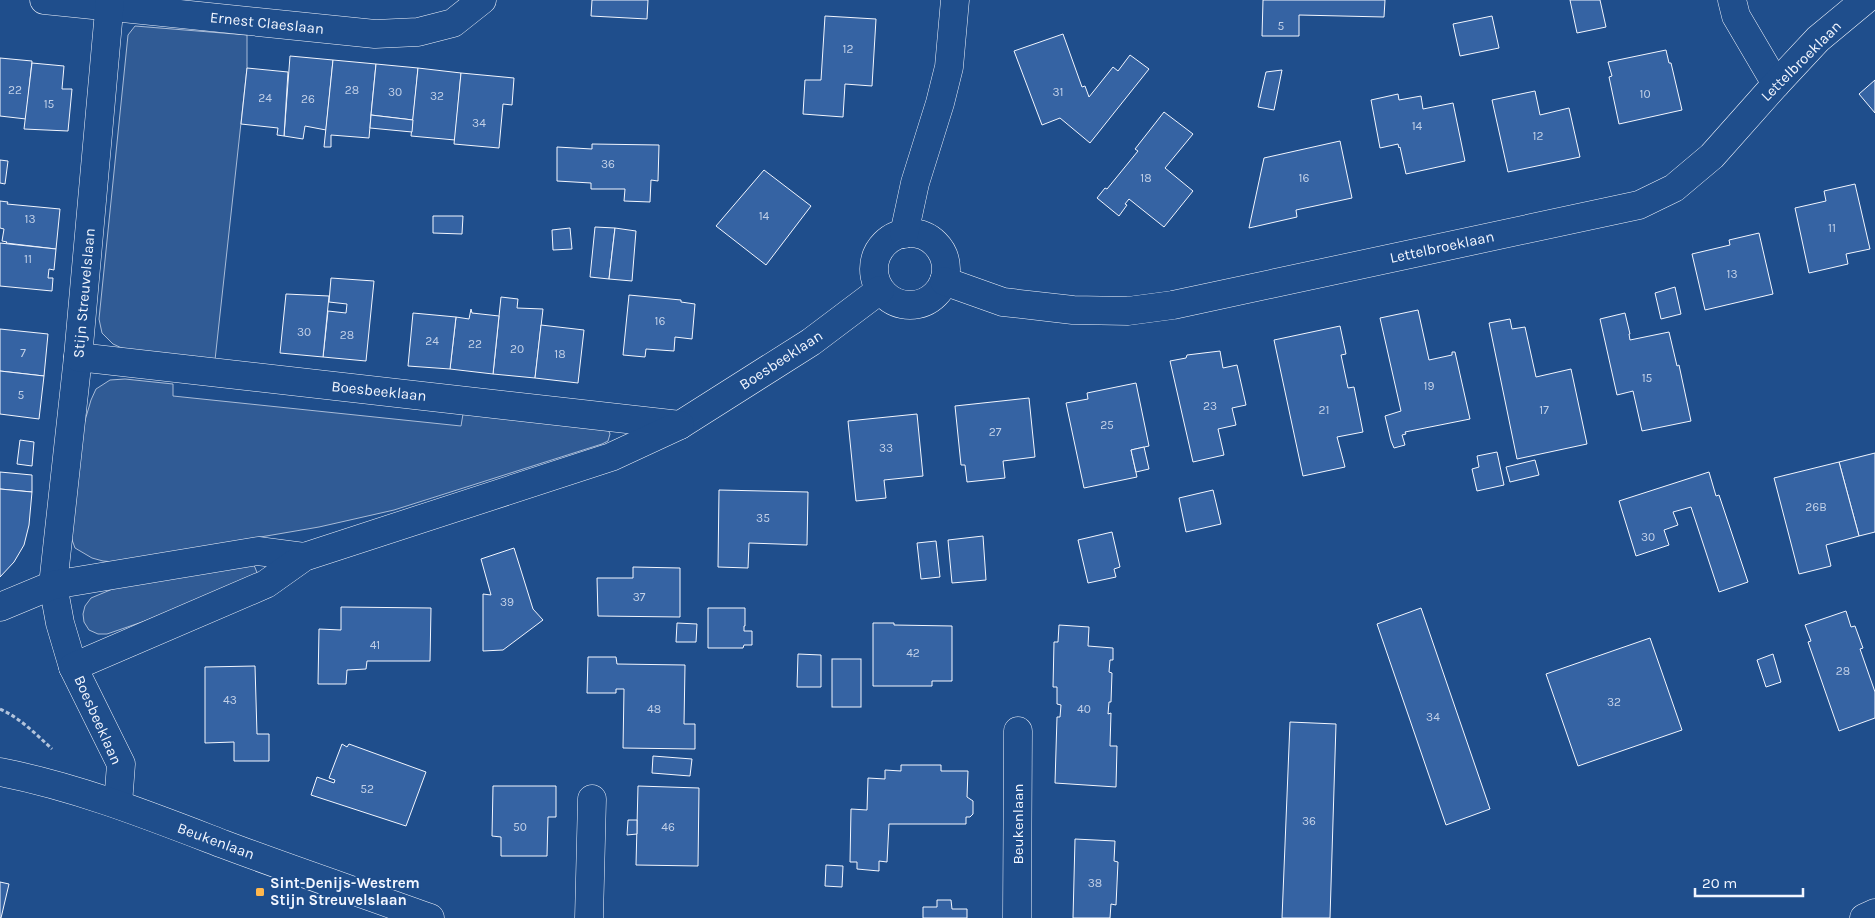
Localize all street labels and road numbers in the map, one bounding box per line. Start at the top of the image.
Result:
street label: Ernest Claeslaan [209,8,325,38]
street label: Lettelbroeklaan [1757,17,1845,105]
street label: Stijn Streuvelslaan [69,227,99,359]
street label: Lettelbroeklaan [1388,227,1496,267]
street label: Boesbeeklaan [736,326,826,394]
street label: Boesbeeklaan [331,377,427,405]
street label: Boesbeeklaan [70,673,126,767]
street label: Beukenlaan [1009,783,1027,865]
street label: Beukenlaan [175,819,257,863]

